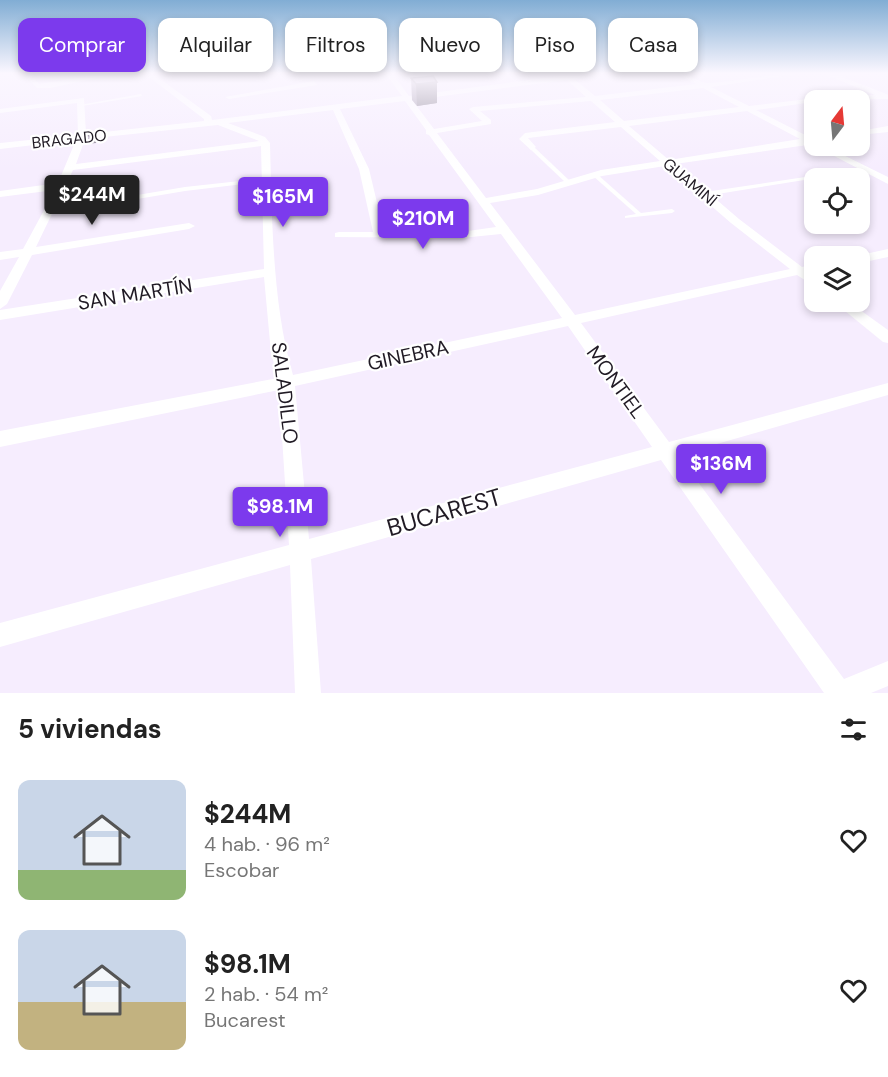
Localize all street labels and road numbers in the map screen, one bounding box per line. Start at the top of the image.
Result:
street label: BRAGADO [30,125,108,153]
street label: GUAMINÍ [658,153,722,211]
street label: SAN MARTÍN [76,272,194,316]
street label: GINEBRA [365,334,451,376]
street label: MONTIEL [581,340,651,424]
street label: SALADILLO [266,341,304,445]
street label: BUCAREST [383,481,505,543]

